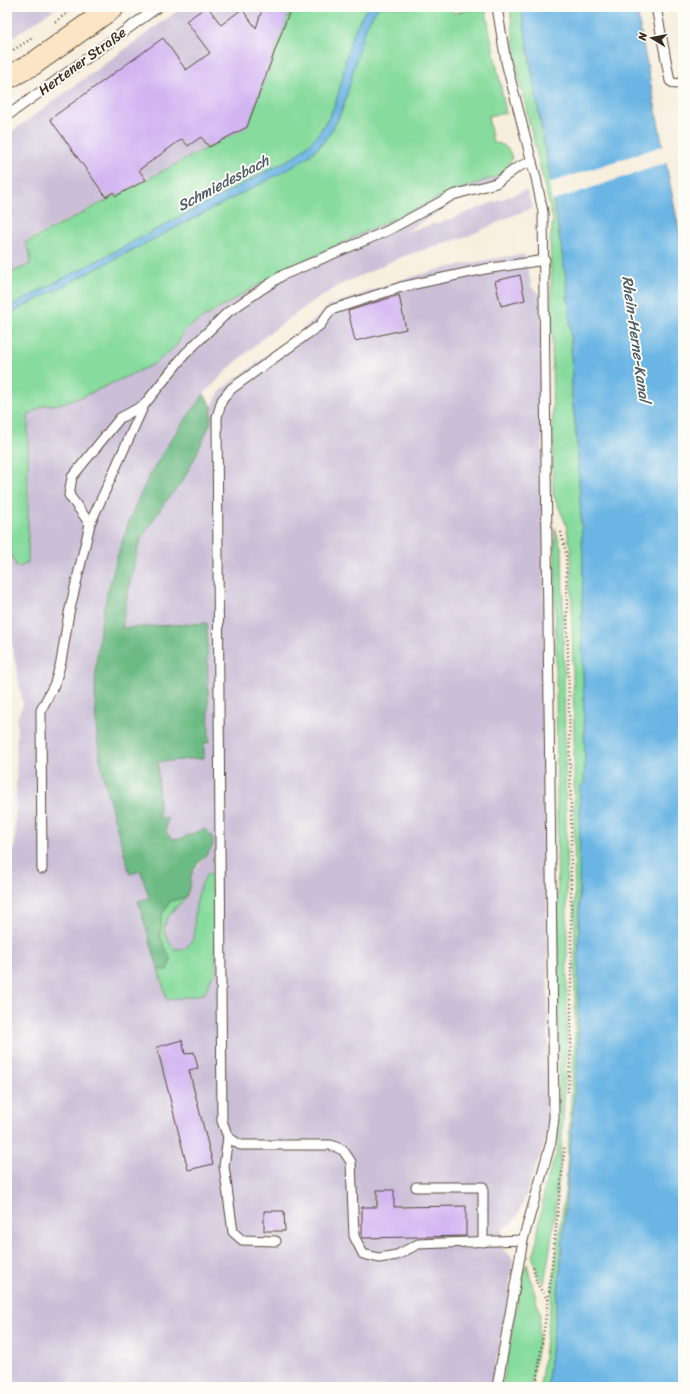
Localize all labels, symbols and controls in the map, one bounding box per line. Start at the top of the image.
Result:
north arrow [632,18,672,58]
street label: Hertener Straße [33,21,132,102]
text: N [632,31,653,43]
water label: Schmiedesbach [172,147,276,218]
water label: Rhein-Herne-Kanal [614,274,658,407]

